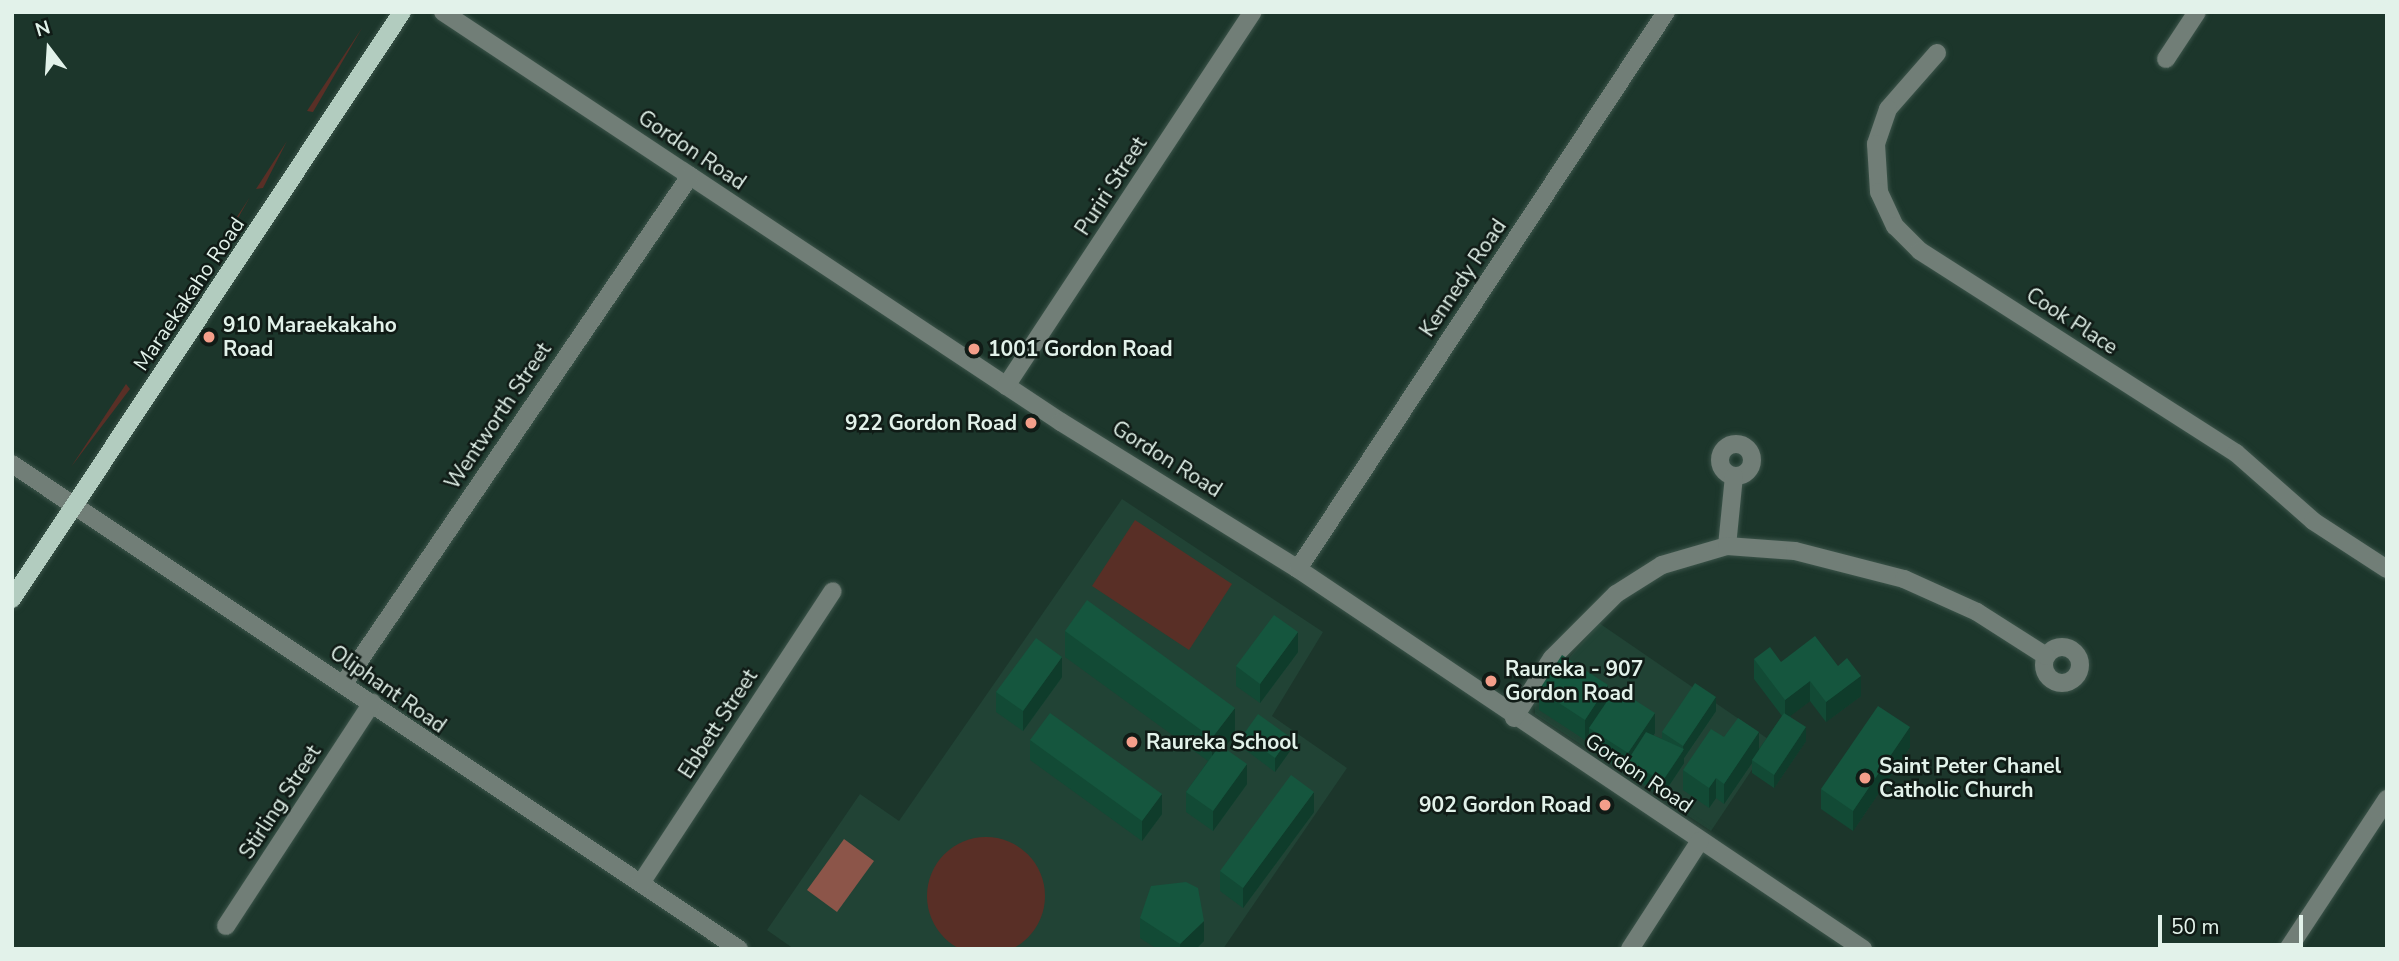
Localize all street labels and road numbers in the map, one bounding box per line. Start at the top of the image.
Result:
street label: Gordon Road [633,105,751,195]
street label: Puriri Street [1070,132,1152,240]
street label: Maraekakaho Road [128,212,250,376]
street label: Kennedy Road [1414,214,1512,342]
street label: Cook Place [2022,282,2122,360]
street label: Wentworth Street [440,338,556,494]
street label: Gordon Road [1108,415,1226,503]
street label: Oliphant Road [325,640,451,738]
street label: Ebbett Street [673,665,763,783]
street label: Gordon Road [1580,728,1698,818]
street label: Stirling Street [234,740,326,864]

